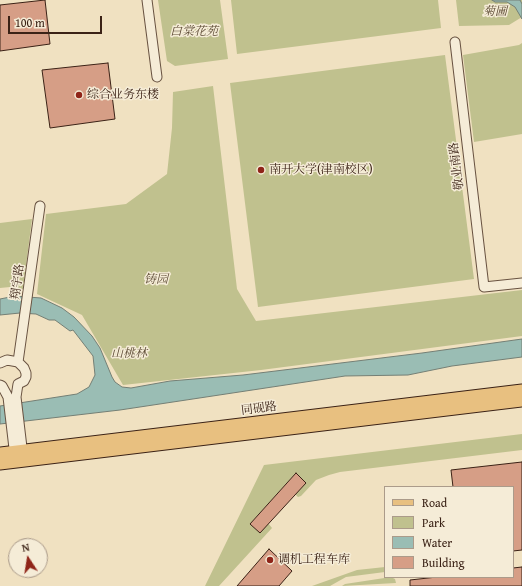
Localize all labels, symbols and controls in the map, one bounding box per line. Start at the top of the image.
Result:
park label: 菊圃 [483,5,507,19]
scale bar [10,8,104,34]
text: 100 m [15,14,45,31]
park label: 白棠花苑 [170,25,218,39]
place label: 综合业务东楼 [87,88,159,102]
marker: 综合业务东楼 [74,90,84,100]
street label: 敬业南路 [447,141,467,191]
place label: 南开大学(津南校区) [269,163,373,177]
marker: 南开大学(津南校区) [256,165,266,175]
street label: 翔宇路 [8,263,28,301]
park label: 铸园 [144,273,168,287]
park label: 山桃林 [111,347,147,361]
street label: 同砚路 [240,400,278,418]
legend [384,486,514,578]
text: Road [422,494,447,511]
text: Park [422,514,445,531]
text: Water [422,534,452,551]
north arrow [8,538,48,578]
text: N [20,539,31,556]
place label: 调机工程车库 [278,553,350,567]
text: Building [422,554,465,571]
marker: 调机工程车库 [265,555,275,565]

